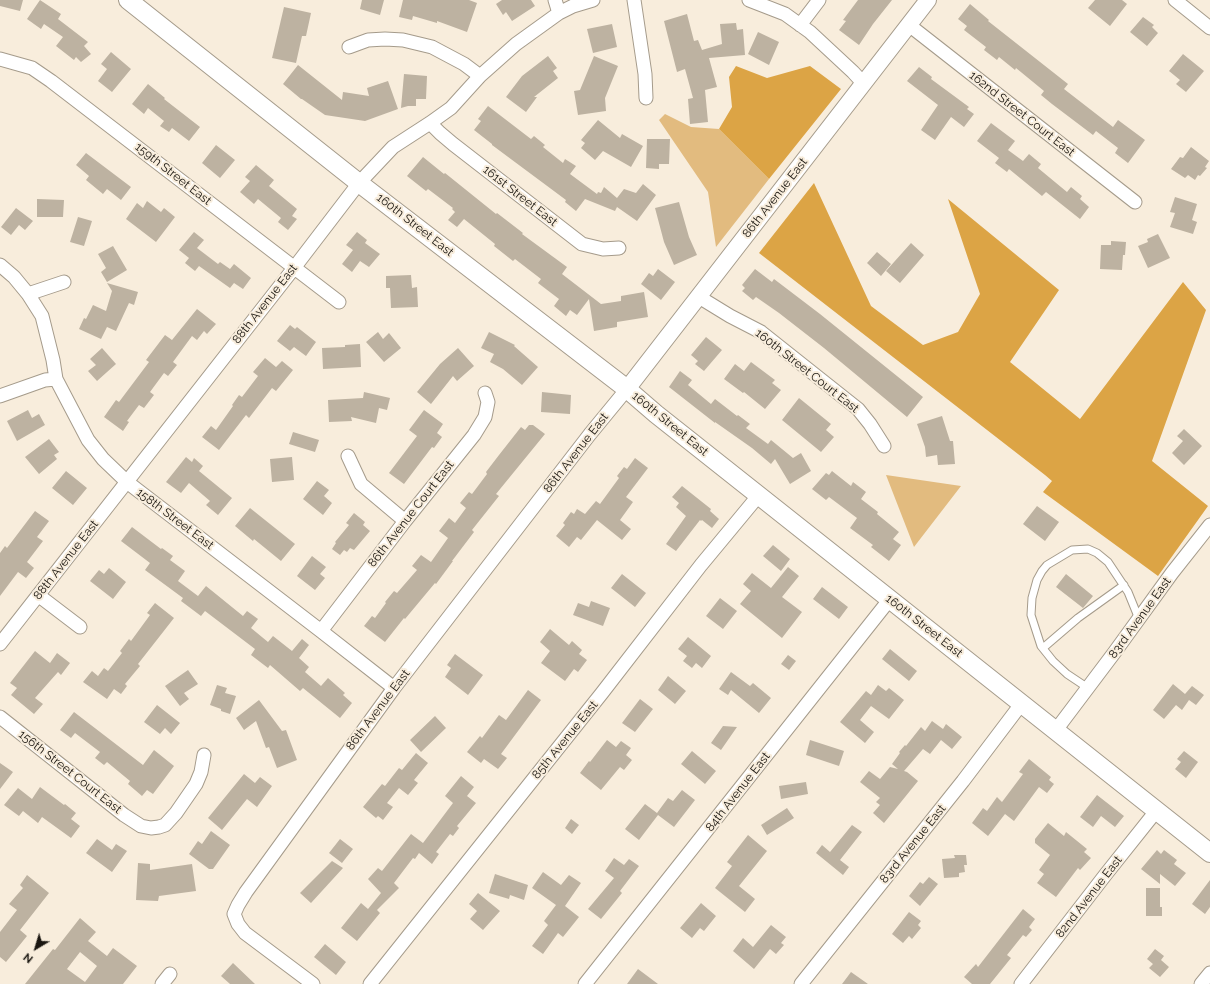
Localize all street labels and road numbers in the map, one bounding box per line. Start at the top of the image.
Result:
street label: 162nd Street Court East [966,68,1078,160]
street label: 159th Street East [132,140,214,208]
street label: 86th Avenue East [739,155,811,241]
street label: 161st Street East [480,163,560,229]
street label: 160th Street East [374,190,456,260]
street label: 88th Avenue East [229,261,301,347]
street label: 160th Street Court East [752,326,862,416]
street label: 160th Street East [629,389,711,459]
street label: 86th Avenue East [540,410,612,496]
street label: 86th Avenue Court East [365,458,457,570]
street label: 158th Street East [134,485,216,553]
street label: 88th Avenue East [30,517,102,603]
street label: 83rd Avenue East [1106,575,1174,661]
street label: 160th Street East [883,591,965,661]
street label: 86th Avenue East [343,667,413,753]
street label: 85th Avenue East [529,698,601,782]
street label: 156th Street Court East [16,727,124,817]
street label: 84th Avenue East [703,750,773,834]
street label: 83rd Avenue East [877,802,949,886]
street label: 82nd Avenue East [1053,853,1125,941]

